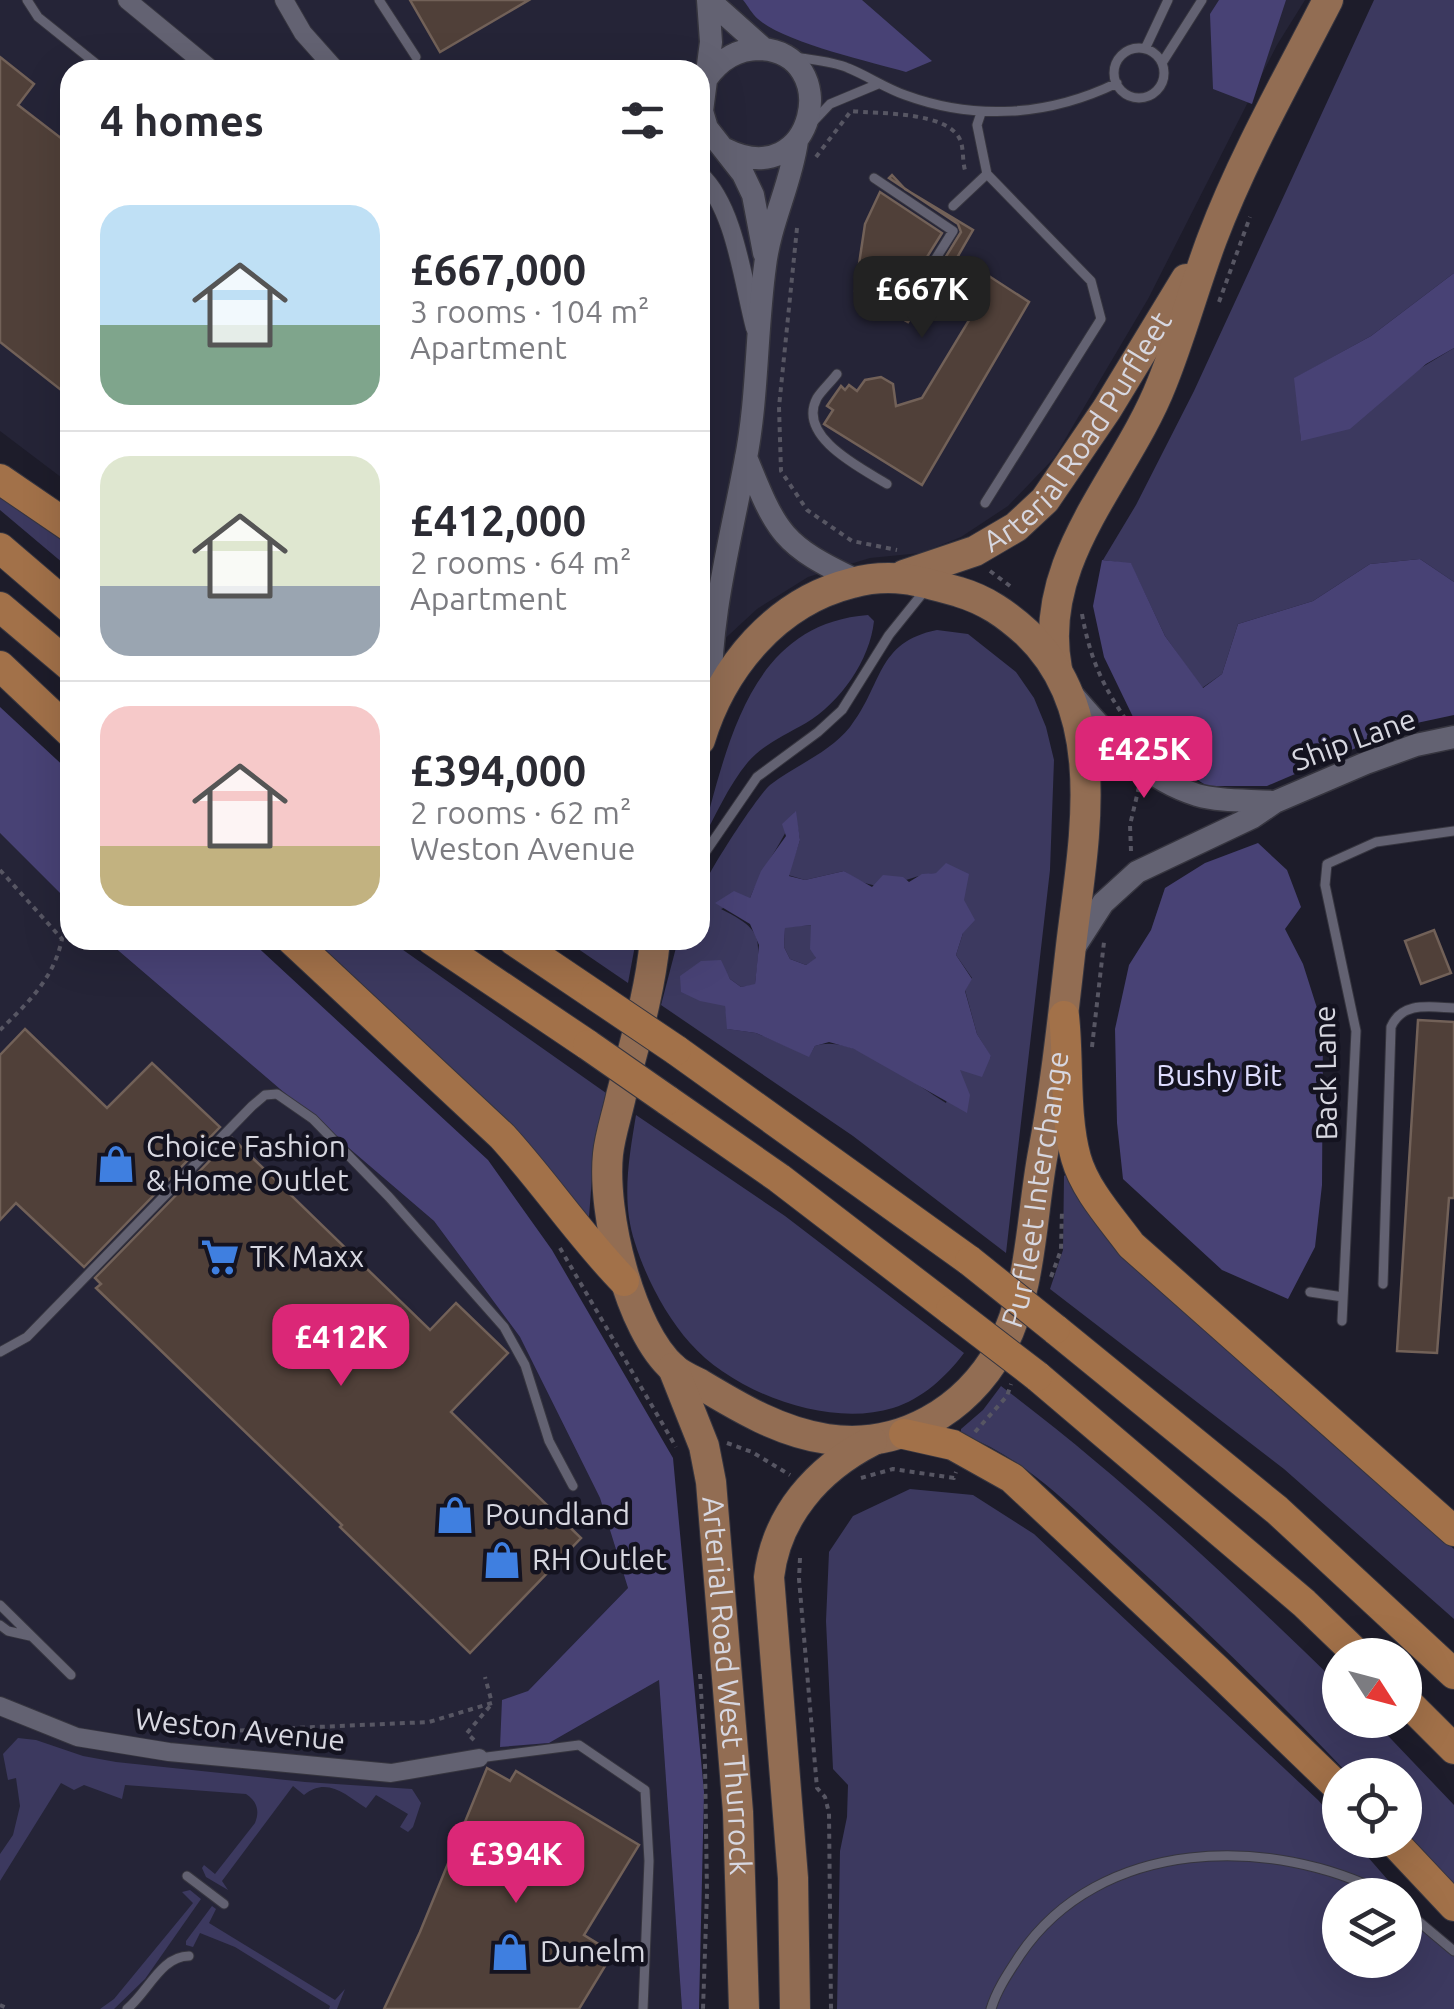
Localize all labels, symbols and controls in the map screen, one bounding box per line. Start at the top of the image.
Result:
icon: filters [615,93,670,148]
text: 4 homes [100,97,264,144]
icon: home [180,245,300,365]
text: £667,000 [410,246,586,293]
pin: £667K [852,256,992,341]
text: £667K [875,270,969,306]
text: 3 rooms · 104 m² [410,293,650,329]
street label: Arterial Road Purfleet [977,305,1178,558]
text: Apartment [410,329,567,365]
icon: home [180,496,300,616]
text: £412,000 [410,497,586,544]
text: 2 rooms · 64 m² [410,544,631,580]
text: Apartment [410,580,567,616]
street label: Ship Lane [1287,701,1420,777]
pin: £425K [1074,716,1214,801]
text: £425K [1097,730,1191,766]
icon: home [180,746,300,866]
text: £394,000 [410,747,586,794]
text: 2 rooms · 62 m² [410,794,631,830]
text: Weston Avenue [410,830,635,866]
street label: Back Lane [1307,1005,1343,1141]
street label: Purfleet Interchange [994,1049,1075,1332]
park label: Bushy Bit [1156,1058,1282,1092]
place label: Choice Fashion & Home Outlet [146,1129,349,1197]
shop icon: Choice Fashion & Home Outlet [95,1143,137,1185]
supermarket icon: TK Maxx [199,1236,241,1278]
place label: TK Maxx [250,1239,364,1273]
pin: £412K [271,1304,411,1389]
text: £412K [294,1318,388,1354]
shop icon: Poundland [434,1494,476,1536]
street label: Arterial Road West Thurrock [696,1495,758,1876]
place label: Poundland [485,1497,630,1531]
shop icon: RH Outlet [481,1539,523,1581]
place label: RH Outlet [532,1542,667,1576]
north arrow [1322,1638,1422,1738]
map controls [1322,1638,1422,1978]
street label: Weston Avenue [133,1701,347,1757]
button: locate [1322,1758,1422,1858]
pin: £394K [446,1821,586,1906]
text: £394K [469,1835,563,1871]
button: layers [1322,1878,1422,1978]
shop icon: Dunelm [489,1931,531,1973]
place label: Dunelm [540,1934,646,1968]

